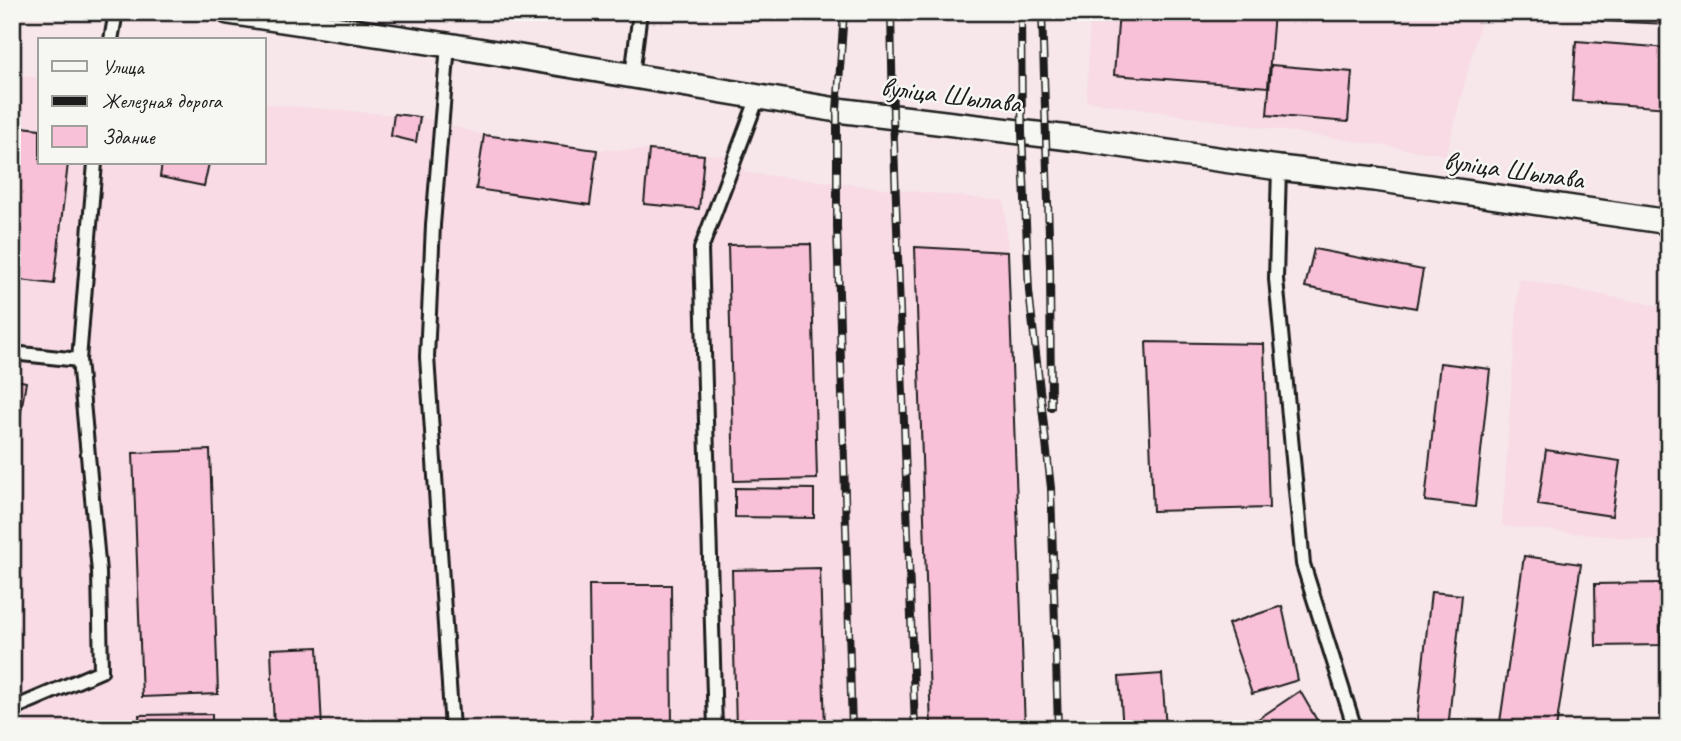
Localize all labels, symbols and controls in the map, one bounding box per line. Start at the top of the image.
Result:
legend [38,38,266,164]
text: Улица [102,54,145,80]
street label: вуліца Шылава [879,69,1025,121]
text: Железная дорога [102,88,223,114]
text: Здание [102,124,156,150]
street label: вуліца Шылава [1442,142,1588,197]

